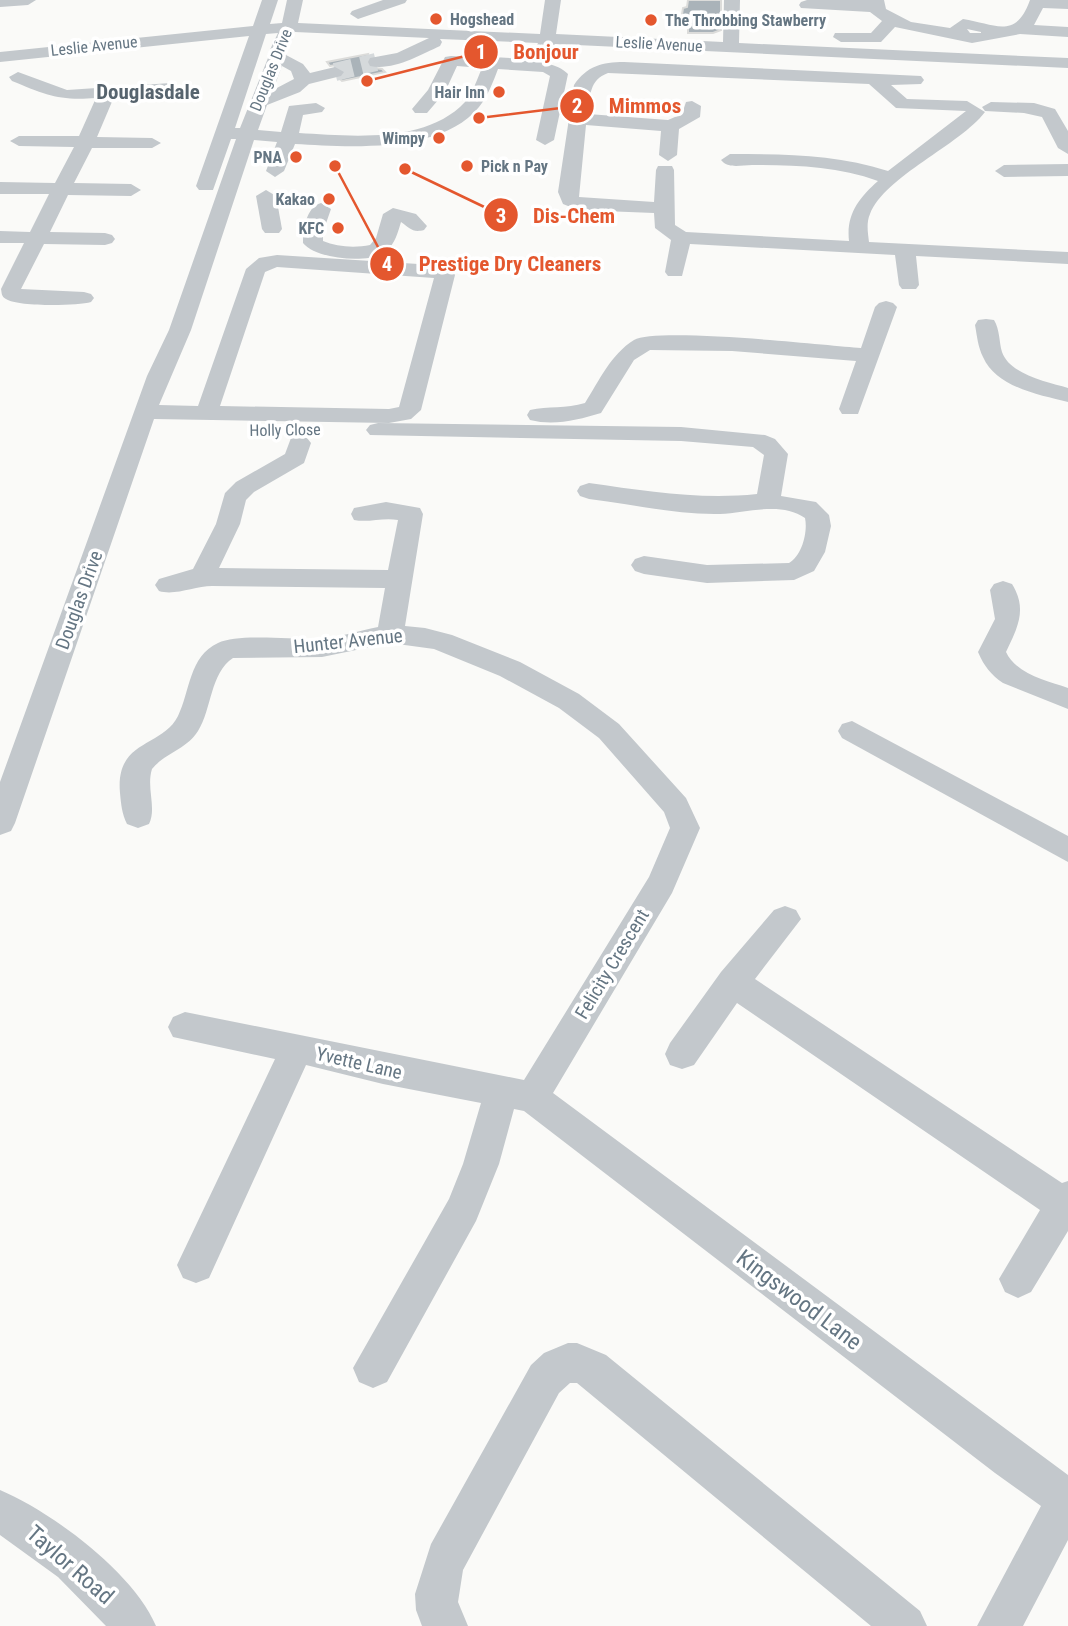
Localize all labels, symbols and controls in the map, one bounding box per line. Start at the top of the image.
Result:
place label: Hogshead [450,10,514,29]
marker: Hogshead [428,11,444,27]
place label: The Throbbing Stawberry [665,11,826,30]
marker: The Throbbing Stawberry [643,12,659,28]
street label: Douglas Drive [246,26,296,114]
callout: Bonjour [464,31,592,73]
street label: Leslie Avenue [50,32,138,60]
street label: Leslie Avenue [615,32,703,56]
text: 1 [476,40,486,64]
text: Bonjour [513,40,579,64]
district label: Douglasdale [96,80,200,104]
place label: Hair Inn [435,83,485,102]
marker: Hair Inn [491,84,507,100]
callout: Mimmos [559,85,695,127]
text: 2 [572,94,582,118]
text: Mimmos [609,94,681,118]
place label: Wimpy [382,129,425,148]
marker: Wimpy [431,130,447,146]
place label: PNA [253,148,282,167]
marker: PNA [288,149,304,165]
place label: Pick n Pay [481,157,548,176]
marker: Pick n Pay [459,158,475,174]
place label: Kakao [275,190,315,209]
marker: Kakao [321,191,337,207]
callout: Dis-Chem [484,194,629,236]
text: 3 [496,204,506,228]
text: Dis-Chem [533,204,615,228]
place label: KFC [298,219,324,238]
marker: KFC [330,220,346,236]
callout: Prestige Dry Cleaners [370,243,615,285]
text: 4 [382,252,392,276]
text: Prestige Dry Cleaners [419,252,601,276]
street label: Holly Close [249,420,321,440]
street label: Douglas Drive [51,547,108,652]
street label: Hunter Avenue [292,624,404,658]
street label: Felicity Crescent [570,905,654,1023]
street label: Yvette Lane [314,1042,404,1084]
street label: Kingswood Lane [731,1244,867,1356]
street label: Taylor Road [21,1520,119,1610]

